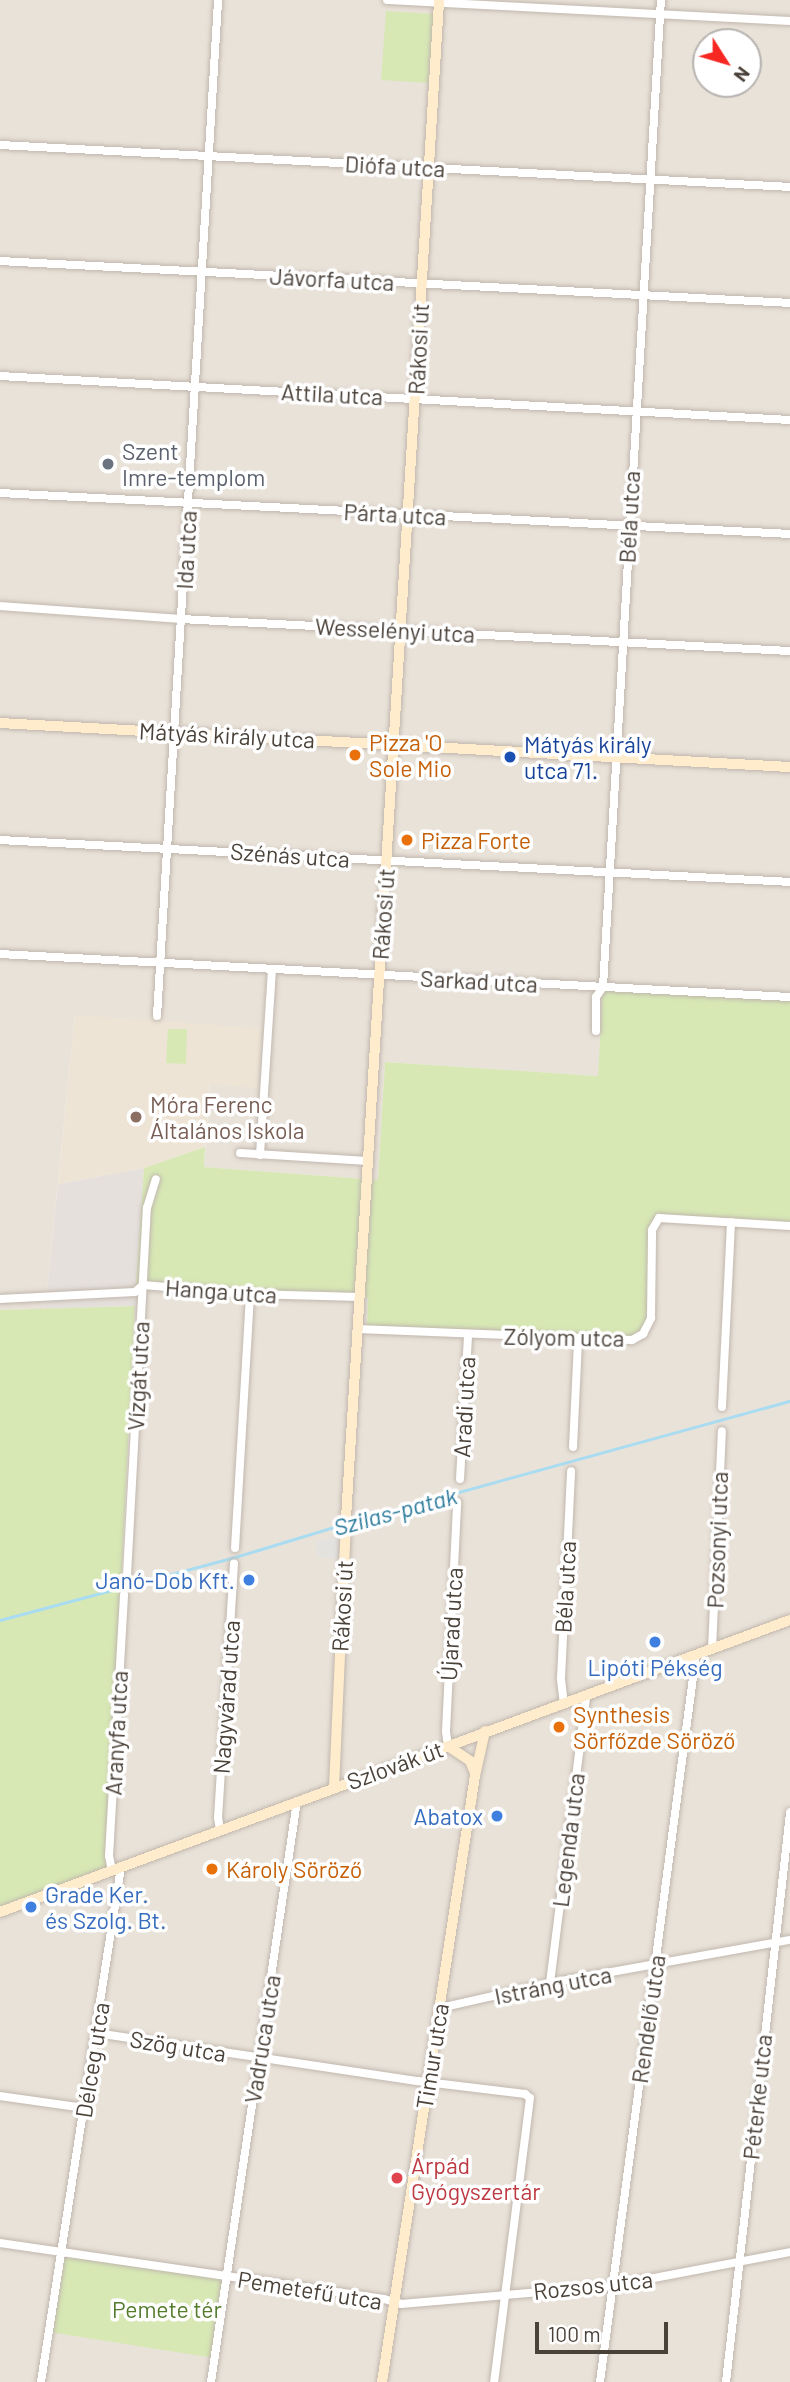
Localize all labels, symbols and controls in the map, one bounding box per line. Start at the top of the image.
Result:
north arrow [692,28,762,98]
text: N [730,63,756,87]
street label: Diófa utca [344,150,446,182]
street label: Jávorfa utca [269,262,395,296]
street label: Rákosi út [402,302,434,396]
street label: Attila utca [280,378,384,410]
place label: Szent Imre-templom [122,437,265,491]
marker: Szent Imre-templom [100,456,116,472]
street label: Béla utca [613,470,645,564]
street label: Párta utca [343,498,447,530]
street label: Ida utca [170,510,202,590]
street label: Wesselényi utca [314,612,476,648]
street label: Mátyás király utca [138,717,316,753]
place label: Pizza 'O Sole Mio [369,728,452,782]
place label: Mátyás király utca 71. [524,730,652,784]
marker: Pizza 'O Sole Mio [347,747,363,763]
marker: Mátyás király utca 71. [502,749,518,765]
place label: Pizza Forte [421,826,531,854]
marker: Pizza Forte [399,832,415,848]
street label: Szénás utca [229,837,351,873]
street label: Rákosi út [366,867,400,961]
street label: Sarkad utca [419,964,539,998]
place label: Móra Ferenc Általános Iskola [150,1090,305,1144]
marker: Móra Ferenc Általános Iskola [128,1109,144,1125]
street label: Hanga utca [164,1273,278,1309]
street label: Vízgát utca [121,1320,155,1432]
street label: Zólyom utca [503,1322,625,1352]
street label: Aradi utca [448,1356,480,1458]
street label: Pozsonyi utca [701,1471,733,1609]
water label: Szilas-patak [330,1481,460,1541]
street label: Béla utca [549,1540,581,1634]
street label: Rákosi út [326,1559,358,1653]
place label: Janó-Dob Kft. [95,1566,235,1594]
street label: Újarad utca [434,1567,468,1681]
marker: Janó-Dob Kft. [241,1572,257,1588]
street label: Nagyvárad utca [207,1619,245,1775]
marker: Lipóti Pékség [647,1634,663,1650]
place label: Lipóti Pékség [587,1653,723,1681]
street label: Aranyfa utca [99,1670,133,1796]
place label: Synthesis Sörfőzde Söröző [573,1700,735,1754]
marker: Synthesis Sörfőzde Söröző [551,1719,567,1735]
street label: Szlovák út [343,1735,447,1795]
street label: Legenda utca [546,1771,590,1909]
place label: Abatox [414,1802,483,1830]
marker: Abatox [489,1808,505,1824]
place label: Károly Söröző [226,1855,362,1883]
marker: Károly Söröző [204,1861,220,1877]
place label: Grade Ker. és Szolg. Bt. [45,1880,166,1934]
marker: Grade Ker. és Szolg. Bt. [23,1899,39,1915]
street label: Rendelő utca [625,1953,671,2085]
street label: Istráng utca [492,1960,614,2010]
street label: Vadruca utca [238,1973,286,2105]
street label: Délceg utca [69,2000,115,2120]
street label: Timur utca [410,2001,454,2111]
street label: Szög utca [128,2025,228,2067]
street label: Péterke utca [737,2033,777,2161]
place label: Árpád Gyógyszertár [411,2151,541,2205]
marker: Árpád Gyógyszertár [389,2170,405,2186]
street label: Pemetefű utca [236,2265,384,2315]
street label: Rozsos utca [532,2265,654,2305]
park label: Pemete tér [112,2295,222,2323]
scale bar [538,2308,671,2352]
text: 100 m [548,2321,601,2346]

